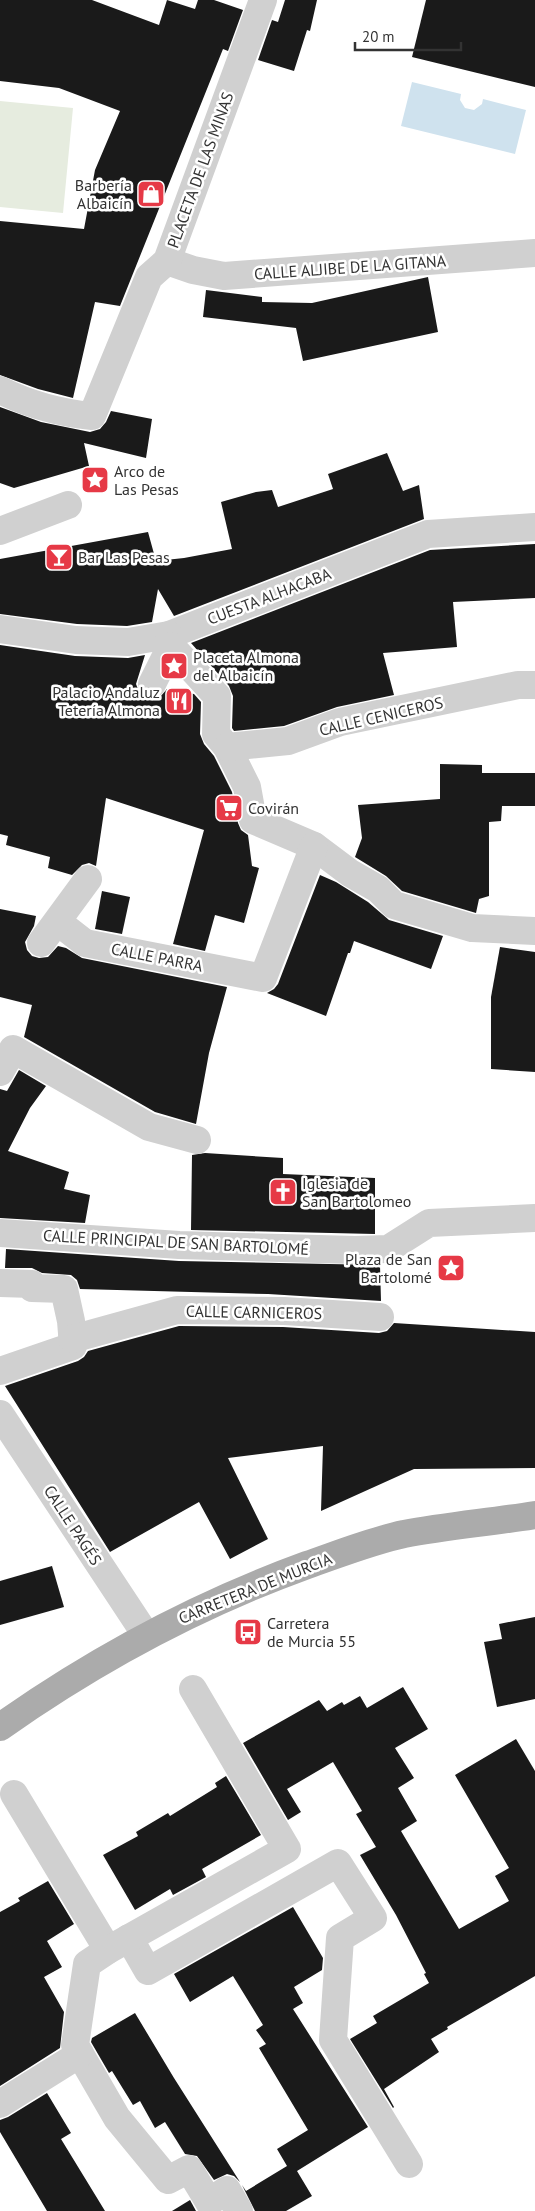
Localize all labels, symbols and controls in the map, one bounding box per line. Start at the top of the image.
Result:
scale bar [355,20,461,52]
text: 20 m [362,27,395,46]
street label: PLACETA DE LAS MINAS [162,89,238,251]
place label: Barbería Albaicín [75,175,132,213]
shop icon: Barbería Albaicín [136,179,166,209]
street label: CALLE ALJIBE DE LA GITANA [253,250,447,284]
place label: Arco de Las Pesas [114,461,179,499]
place icon: Arco de Las Pesas [80,465,110,495]
bar icon: Bar Las Pesas [44,542,74,572]
place label: Bar Las Pesas [78,547,170,567]
street label: CUESTA ALHACABA [204,563,334,629]
place label: Placeta Almona del Albaicín [193,647,299,685]
place icon: Placeta Almona del Albaicín [159,651,189,681]
place label: Palacio Andaluz Tetería Almona [52,682,160,720]
restaurant icon: Palacio Andaluz Tetería Almona [164,686,194,716]
street label: CALLE CENICEROS [317,692,445,740]
supermarket icon: Covirán [214,793,244,823]
place label: Covirán [248,798,299,818]
street label: CALLE PARRA [110,938,205,976]
place label: Iglesia de San Bartolomeo [302,1173,411,1211]
church icon: Iglesia de San Bartolomeo [268,1177,298,1207]
street label: CALLE PRINCIPAL DE SAN BARTOLOMÉ [43,1225,309,1259]
place label: Plaza de San Bartolomé [345,1249,432,1287]
place icon: Plaza de San Bartolomé [436,1253,466,1283]
street label: CALLE CARNICEROS [186,1301,322,1323]
street label: CALLE PAGÉS [40,1481,106,1569]
street label: CARRETERA DE MURCIA [175,1548,335,1628]
place label: Carretera de Murcia 55 [267,1613,356,1651]
bus stop icon: Carretera de Murcia 55 [233,1617,263,1647]

